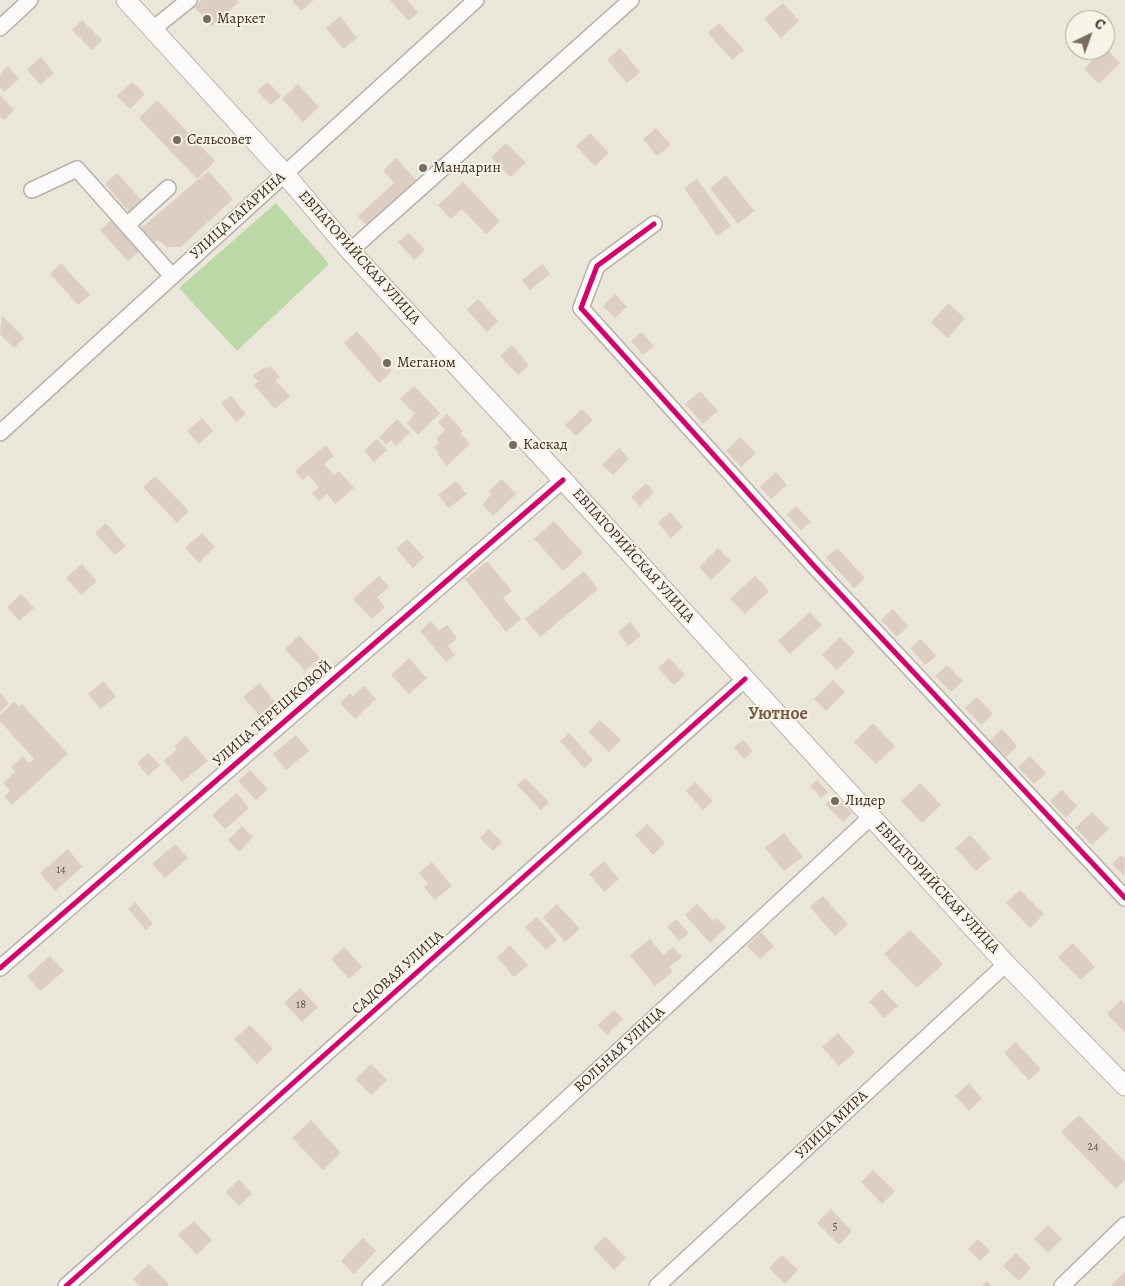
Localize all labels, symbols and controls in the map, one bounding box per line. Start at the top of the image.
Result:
place label: Маркет [217,10,265,28]
north arrow [1065,10,1115,60]
marker: Маркет [201,13,213,25]
text: С [1090,14,1109,34]
place label: Сельсовет [187,131,251,149]
marker: Сельсовет [171,134,183,146]
place label: Мандарин [433,159,501,177]
marker: Мандарин [417,162,429,174]
street label: УЛИЦА ГАГАРИНА [187,169,289,263]
street label: ЕВПАТОРИЙСКАЯ УЛИЦА [294,187,424,329]
place label: Меганом [397,354,456,372]
marker: Меганом [381,357,393,369]
place label: Каскад [523,436,568,454]
marker: Каскад [507,439,519,451]
street label: ЕВПАТОРИЙСКАЯ УЛИЦА [568,485,698,627]
street label: УЛИЦА ТЕРЕШКОВОЙ [210,657,336,771]
district label: Уютное [748,704,808,726]
place label: Лидер [845,792,885,810]
marker: Лидер [829,795,841,807]
street label: ЕВПАТОРИЙСКАЯ УЛИЦА [871,818,1003,958]
house number: 14 [56,863,66,877]
street label: САДОВАЯ УЛИЦА [349,927,447,1019]
house number: 18 [296,998,306,1012]
street label: ВОЛЬНАЯ УЛИЦА [571,1003,669,1097]
street label: УЛИЦА МИРА [792,1087,872,1163]
house number: 24 [1087,1140,1099,1154]
house number: 5 [832,1220,838,1234]

